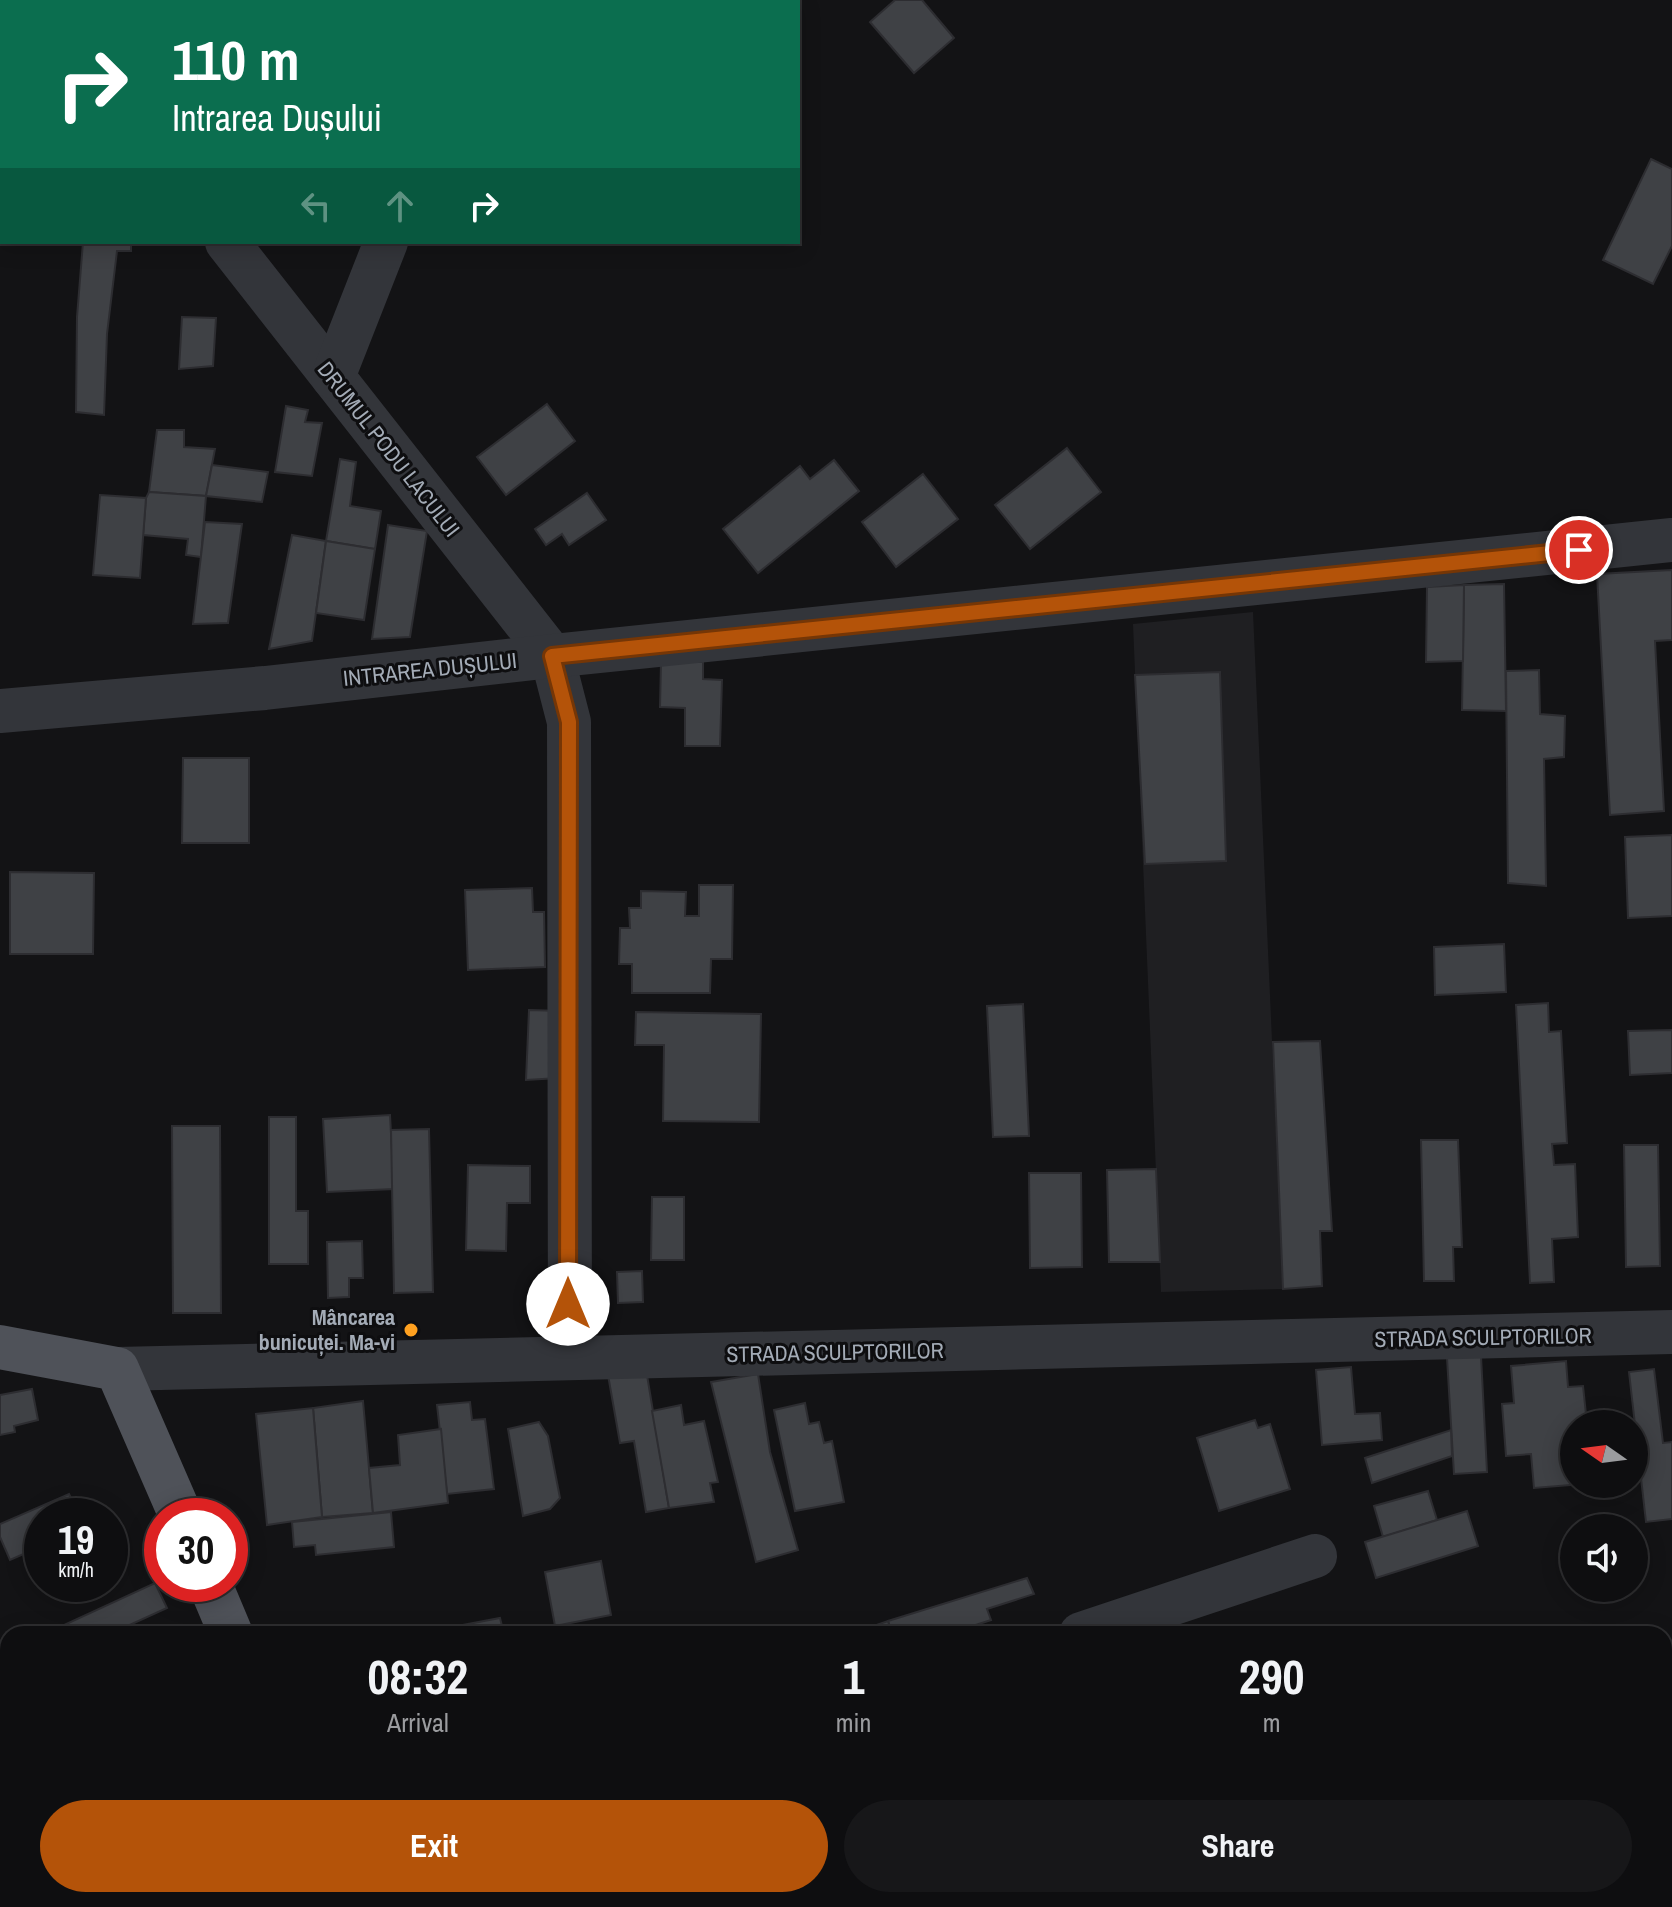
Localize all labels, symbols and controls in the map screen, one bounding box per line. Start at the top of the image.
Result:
text: 110 m [172,22,300,97]
icon: right [40,32,144,136]
text: Intrarea Dușului [172,94,382,142]
icon: left [294,184,338,228]
icon: ahead [378,184,422,228]
icon: right [462,184,506,228]
street label: DRUMUL PODU LACULUI [311,355,467,543]
pin [1545,516,1613,584]
icon: arrive [1557,528,1601,572]
street label: INTRAREA DUȘULUI [342,645,518,693]
position arrow [526,1262,610,1346]
place label: Mâncarea bunicuței. Ma-vi [259,1302,395,1357]
street label: STRADA SCULPTORILOR [1374,1320,1592,1354]
marker: Mâncarea bunicuței. Ma-vi [402,1321,420,1339]
street label: STRADA SCULPTORILOR [726,1335,944,1369]
north arrow [1560,1410,1648,1498]
map controls [1560,1410,1648,1602]
speed limit sign: 30 [144,1498,248,1602]
text: 19 [58,1513,94,1566]
button: sound [1560,1514,1648,1602]
text: km/h [58,1556,94,1583]
text: 08:32 [368,1644,468,1709]
text: 1 [843,1644,864,1709]
text: 290 [1239,1644,1304,1709]
text: Arrival [387,1705,449,1740]
text: min [836,1705,871,1740]
text: m [1263,1705,1281,1740]
button: Exit [40,1800,828,1892]
button: Share [844,1800,1632,1892]

